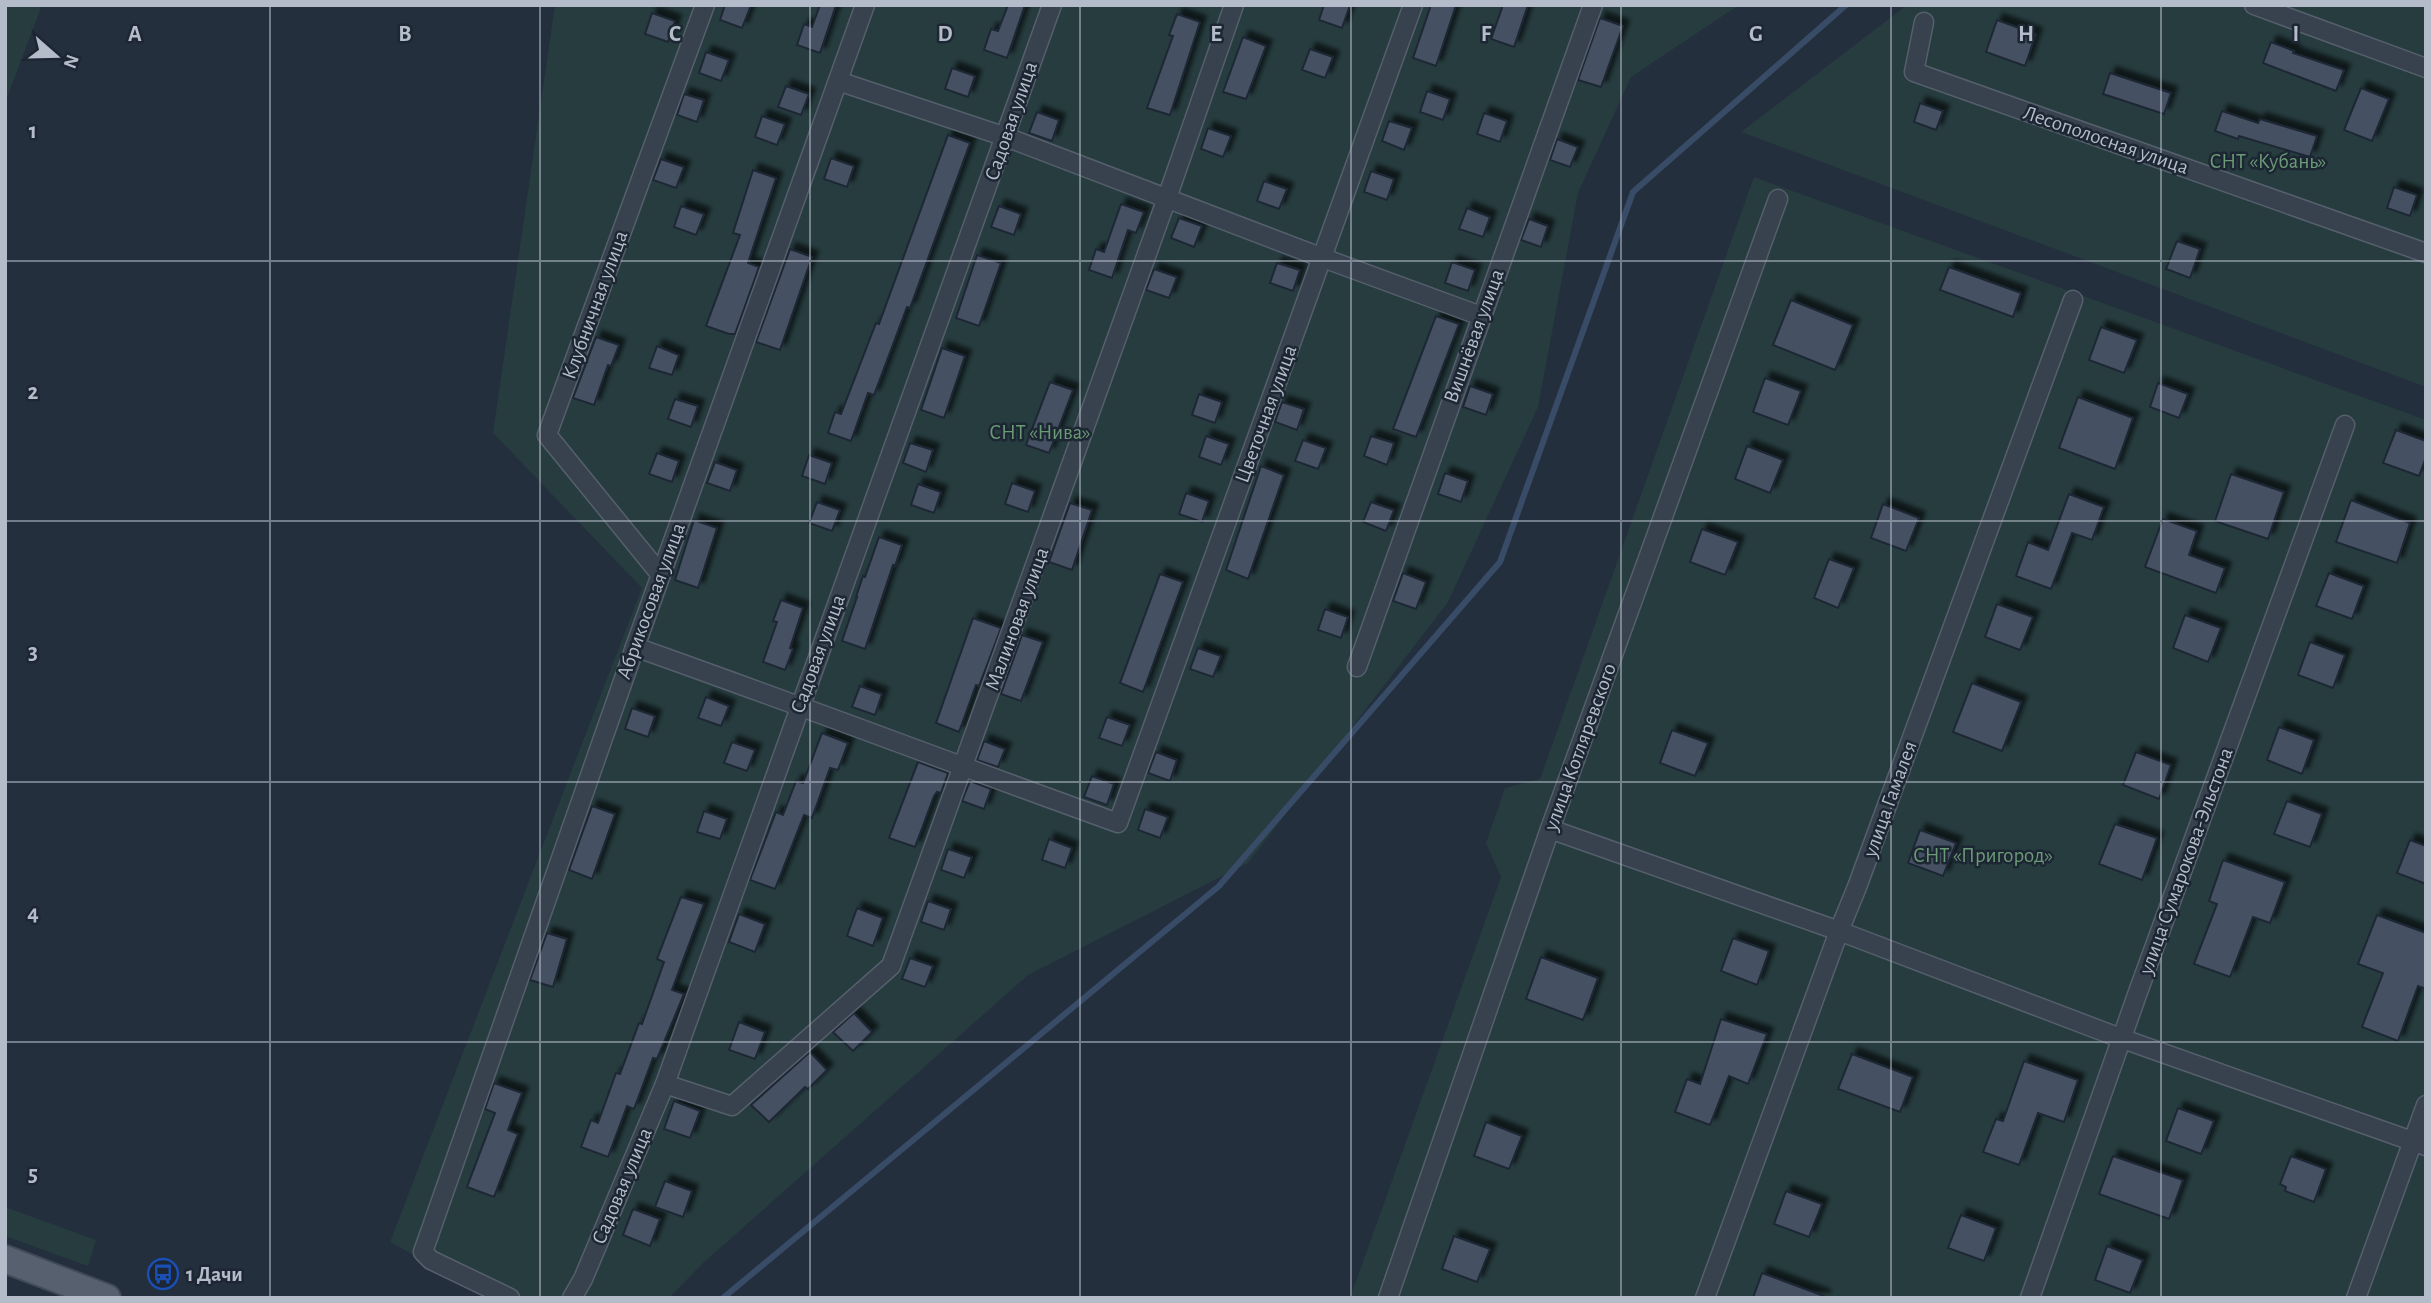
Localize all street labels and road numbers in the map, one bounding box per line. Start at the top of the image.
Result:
street label: Садовая улица [981,58,1041,183]
street label: Лесополосная улица [2021,102,2192,178]
street label: Клубничная улица [558,228,632,382]
street label: Вишнёвая улица [1440,266,1508,406]
street label: Цветочная улица [1231,342,1301,486]
street label: Абрикосовая улица [613,520,689,682]
street label: Малиновая улица [981,544,1053,693]
street label: Садовая улица [787,592,849,716]
street label: улица Котляревского [1540,661,1620,834]
street label: улица Гамалея [1859,738,1921,861]
street label: улица Сумарокова-Эльстона [2135,745,2237,978]
street label: Садовая улица [588,1124,656,1247]

